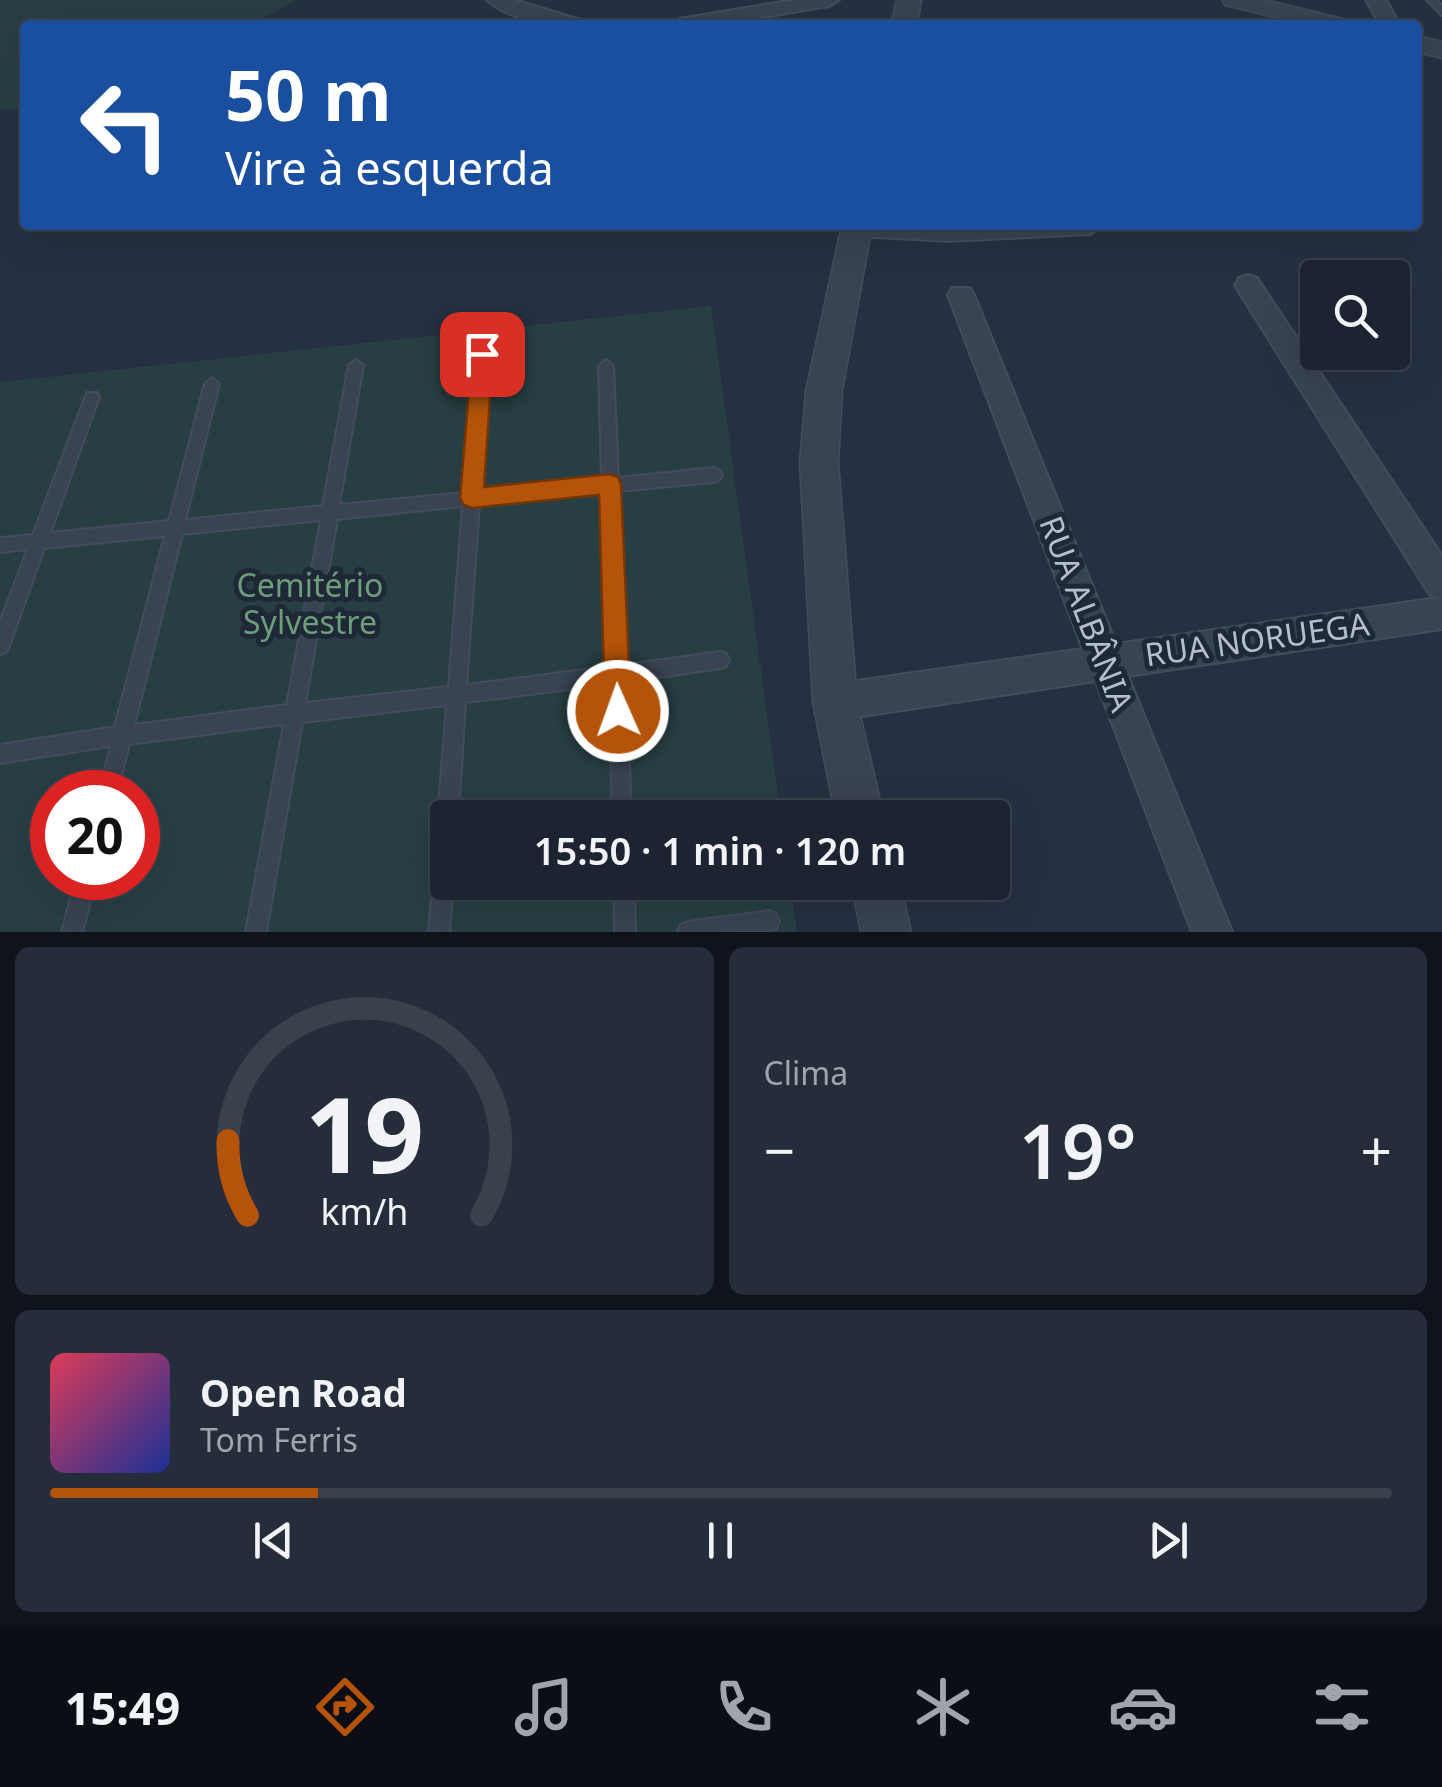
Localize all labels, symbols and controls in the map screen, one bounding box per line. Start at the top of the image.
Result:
text: 50 m [225,46,392,142]
icon: left [60,60,190,190]
text: Vire à esquerda [225,137,554,198]
map controls [1300,260,1410,370]
button: search [1300,260,1410,370]
pin [440,312,525,397]
icon: arrive [455,327,510,382]
street label: RUA ALBÂNIA [1030,510,1145,718]
park label: Cemitério Sylvestre [237,563,383,643]
street label: RUA NORUEGA [1142,601,1372,676]
position arrow [566,659,670,763]
speed limit sign: 20 [30,770,160,900]
text: 15:50 · 1 min · 120 m [534,824,906,876]
text: Clima [764,1051,848,1094]
text: 19 [305,1062,424,1203]
text: 19° [1019,1099,1137,1201]
text: − [764,1112,795,1187]
text: + [1361,1112,1392,1187]
text: km/h [320,1187,408,1235]
text: Open Road [200,1366,407,1418]
text: Tom Ferris [200,1418,358,1461]
icon: previous [246,1513,301,1568]
icon: pause [693,1513,748,1568]
icon: next [1141,1513,1196,1568]
icon: directions [310,1672,380,1742]
icon: music [509,1672,579,1742]
icon: phone [709,1672,779,1742]
icon: climate [908,1672,978,1742]
icon: car [1108,1672,1178,1742]
icon: filters [1307,1672,1377,1742]
text: 15:49 [65,1677,180,1738]

